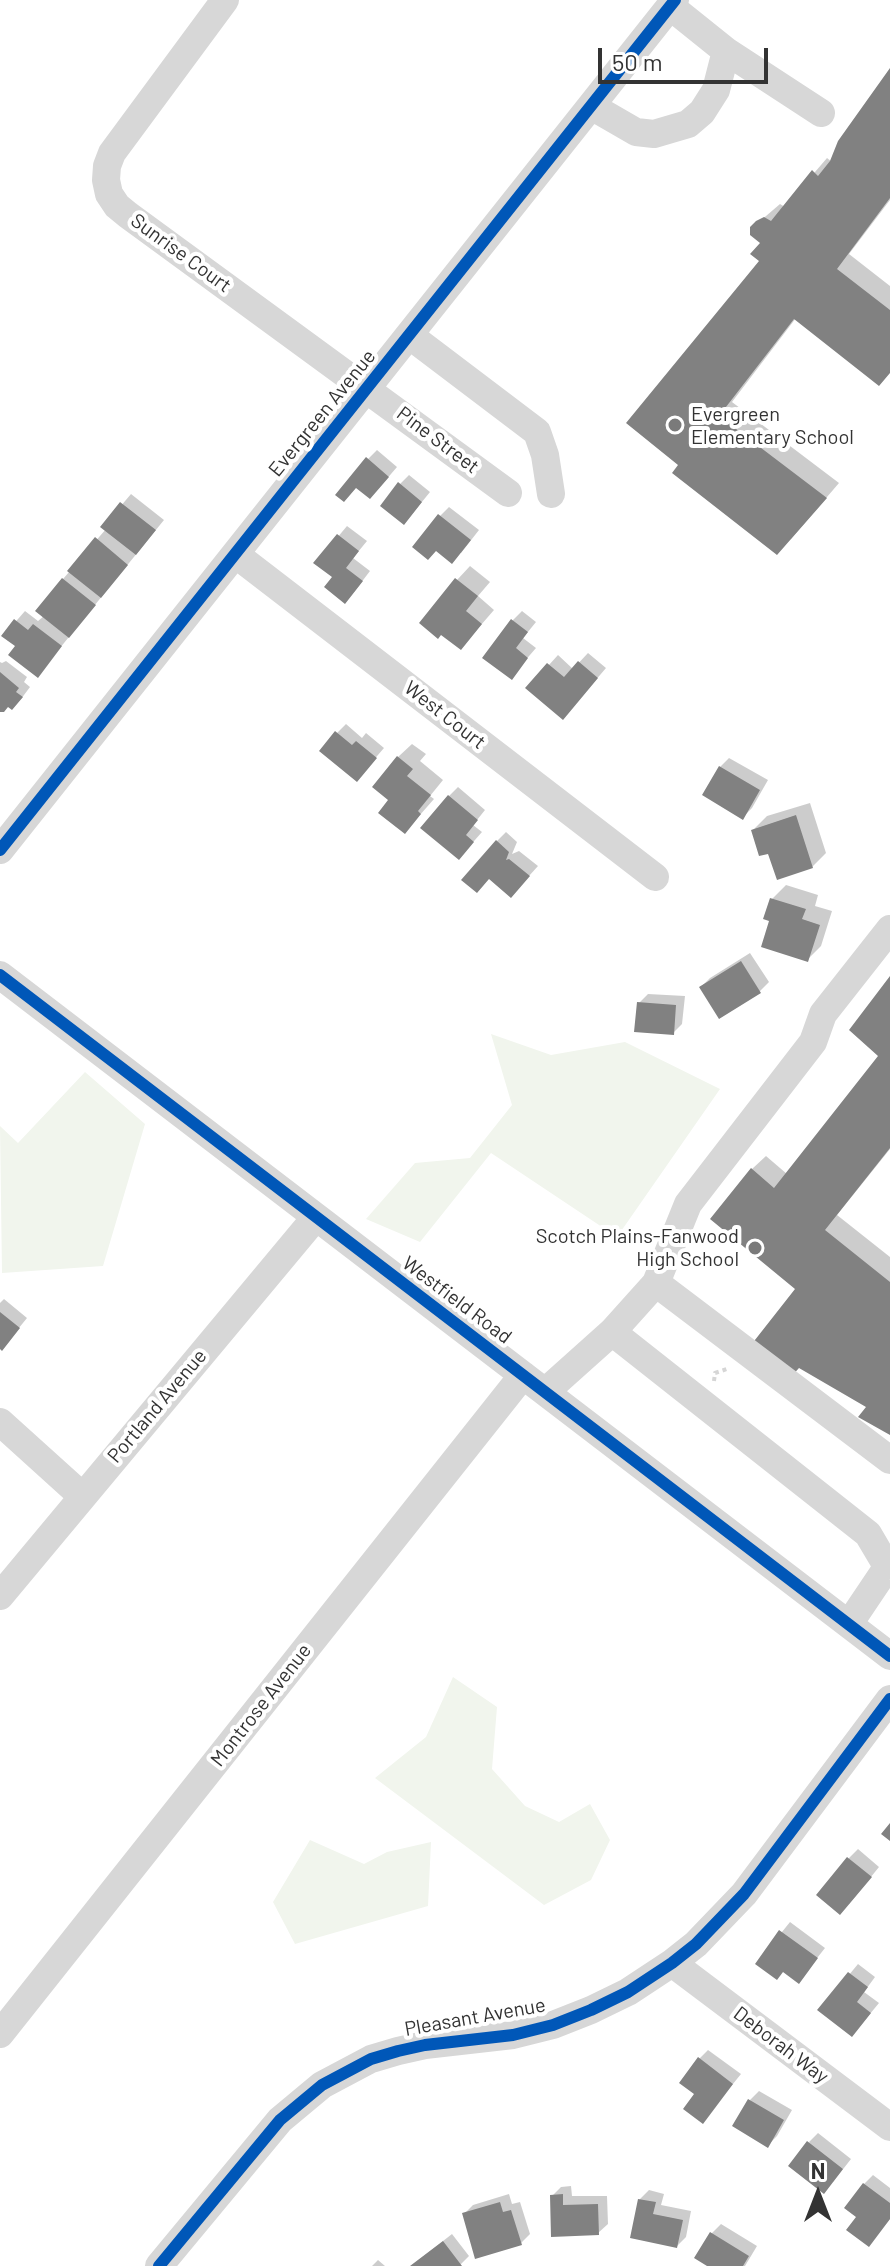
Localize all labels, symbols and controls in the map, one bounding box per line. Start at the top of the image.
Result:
scale bar [602,32,772,82]
text: 50 m [612,47,663,76]
street label: Sunrise Court [126,208,236,298]
street label: Evergreen Avenue [263,345,381,481]
street label: Pine Street [392,401,484,479]
place label: Evergreen Elementary School [691,402,854,449]
marker: Evergreen Elementary School [666,416,684,434]
street label: West Court [400,676,490,754]
place label: Scotch Plains-Fanwood High School [536,1224,739,1271]
marker: Scotch Plains-Fanwood High School [746,1239,764,1257]
street label: Westfield Road [398,1251,516,1349]
street label: Portland Avenue [102,1344,212,1468]
street label: Montrose Avenue [206,1639,316,1771]
street label: Pleasant Avenue [403,1993,547,2041]
street label: Deborah Way [729,2001,833,2089]
north arrow [778,2154,858,2234]
text: N [811,2157,825,2183]

